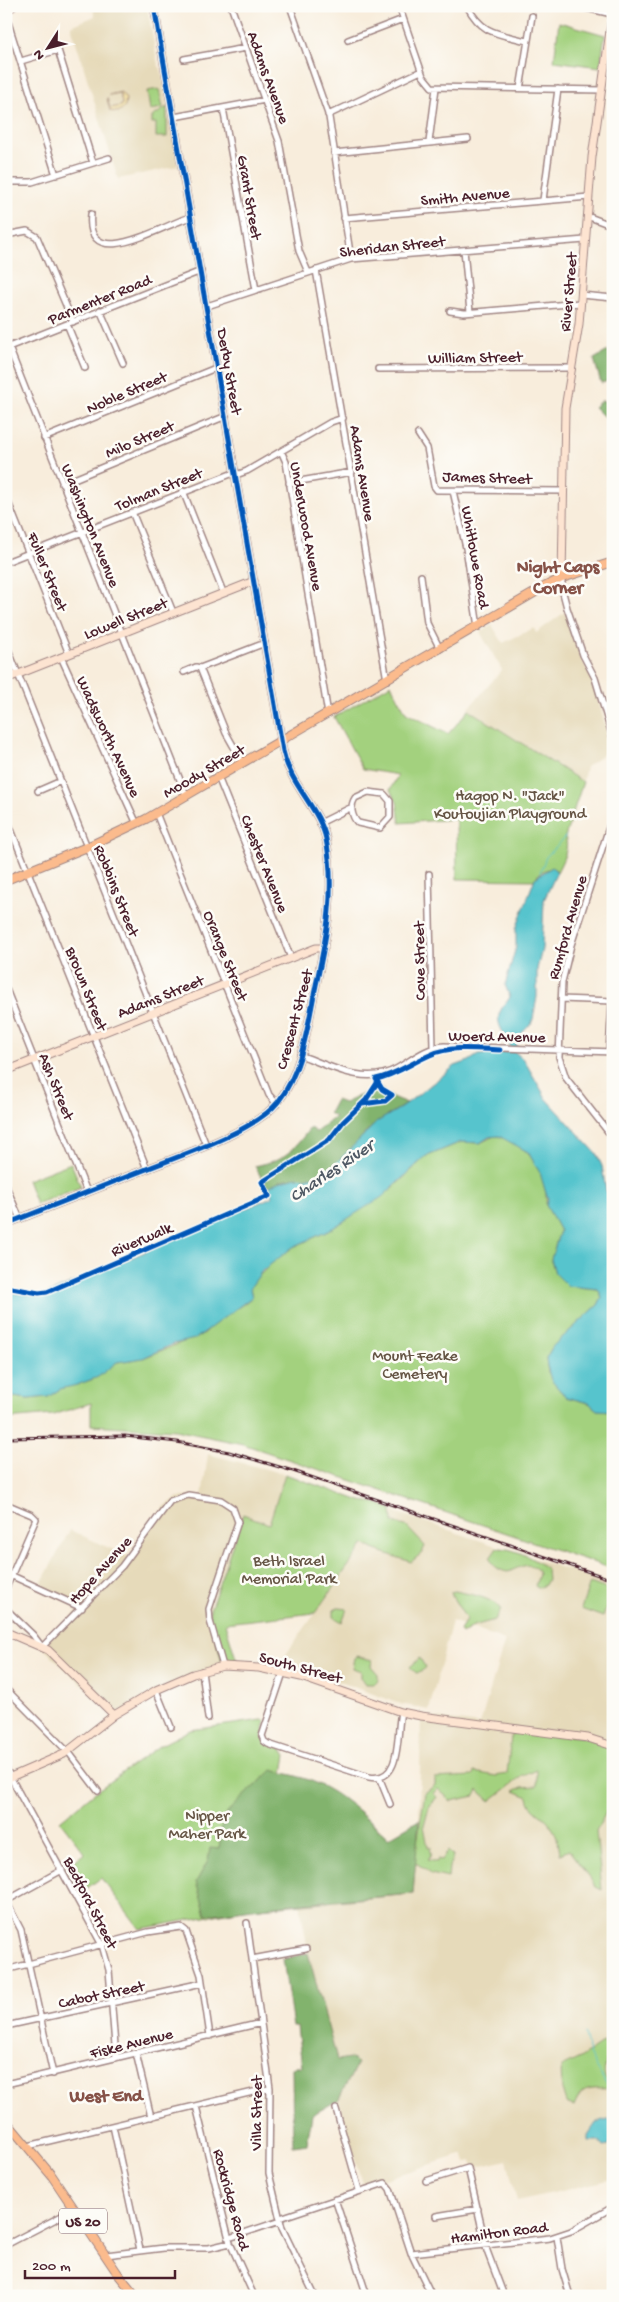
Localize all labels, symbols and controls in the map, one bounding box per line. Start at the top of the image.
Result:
north arrow [22,22,72,72]
street label: Adams Avenue [241,29,292,128]
text: N [30,45,49,63]
street label: Grant Street [231,154,265,243]
street label: Smith Avenue [420,185,511,212]
street label: Sheridan Street [339,233,447,263]
street label: River Street [558,251,584,333]
street label: Parmenter Road [45,271,156,331]
street label: Derby Street [210,326,245,418]
street label: William Street [428,349,524,370]
street label: Noble Street [84,368,172,420]
street label: Milo Street [103,418,179,464]
street label: Adams Avenue [344,424,378,524]
street label: Underwood Avenue [284,461,325,593]
street label: Washington Avenue [55,462,122,592]
street label: Tolman Street [112,465,207,518]
street label: James Street [442,468,533,491]
street label: Whitlowe Road [455,505,492,612]
street label: Fuller Street [21,529,71,616]
district label: Night Caps Corner [517,558,601,600]
street label: Lowell Street [82,594,172,646]
street label: Wadsworth Avenue [71,674,143,802]
street label: Moody Street [160,741,250,804]
park label: Hagop N. "Jack" Koutoujian Playground [434,788,588,825]
street label: Chester Avenue [235,813,291,917]
street label: Robbins Street [88,843,142,941]
street label: Rumford Avenue [545,873,594,982]
street label: Orange Street [197,908,251,1006]
street label: Cove Street [411,920,432,1000]
street label: Brown Street [59,944,111,1035]
street label: Crescent Street [274,966,319,1072]
street label: Adams Street [115,972,209,1024]
street label: Woerd Avenue [448,1028,546,1049]
street label: Ash Street [33,1051,77,1125]
water label: Charles River [286,1134,381,1208]
street label: Riverwalk [109,1219,178,1263]
park label: Mount Feake Cemetery [372,1348,459,1385]
street label: Hope Avenue [66,1533,138,1609]
park label: Beth Israel Memorial Park [242,1553,338,1590]
street label: South Street [257,1649,345,1690]
park label: Nipper Maher Park [169,1808,247,1845]
street label: Bedford Street [57,1854,121,1954]
street label: Cabot Street [57,1978,148,2015]
street label: Fiske Avenue [87,2026,176,2065]
street label: Villa Street [249,2074,268,2151]
district label: West End [68,2087,145,2108]
street label: Rockridge Road [207,2147,253,2254]
road number: US 20 [59,2208,107,2234]
street label: Hamilton Road [450,2219,551,2250]
scale bar [25,2247,175,2279]
text: 200 m [32,2258,71,2276]

